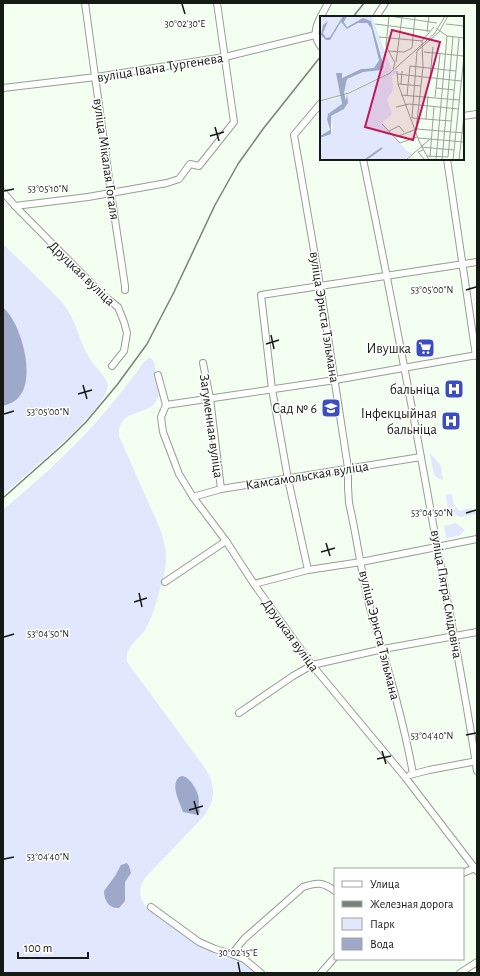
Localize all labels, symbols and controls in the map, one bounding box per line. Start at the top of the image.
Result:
inset map [320,16,464,160]
text: 30°02'30"E [165,19,206,29]
street label: вуліца Івана Тургенева [96,51,225,85]
street label: вуліца Мікалая Гогаля [91,98,121,221]
text: 53°05'10"N [28,184,68,194]
street label: Друцкая вуліца [45,239,118,309]
street label: вуліца Эрнста Тэльмана [307,250,341,384]
text: 53°05'00"N [411,285,453,295]
supermarket icon: Ивушка [414,337,436,359]
place label: Ивушка [366,342,412,356]
street label: Загуменная вуліца [197,373,225,480]
hospital icon: бальніца [443,378,465,400]
place label: бальніца [390,383,441,397]
school or university icon: Сад № 6 [320,397,342,419]
place label: Сад № 6 [272,402,317,416]
text: 53°05'00"N [27,407,69,417]
place label: Інфекцыйная бальніца [361,407,438,437]
hospital icon: Інфекцыйная бальніца [440,410,462,432]
street label: Камсамольская вуліца [244,459,370,493]
text: 53°04'50"N [411,508,453,518]
street label: вуліца Пятра Смідовіча [428,529,464,660]
street label: вуліца Эрнста Тэльмана [356,569,402,702]
street label: Друцкая вуліца [259,597,322,675]
text: 53°04'50"N [27,629,69,639]
text: 53°04'40"N [411,731,453,741]
text: 53°04'40"N [27,852,69,862]
legend [334,868,464,960]
text: Улица [370,878,400,890]
text: Железная дорога [370,898,454,910]
text: Парк [370,918,395,930]
scale bar [18,934,88,960]
text: Вода [370,938,394,950]
text: 100 m [24,942,52,954]
text: 30°02'15"E [218,948,258,958]

